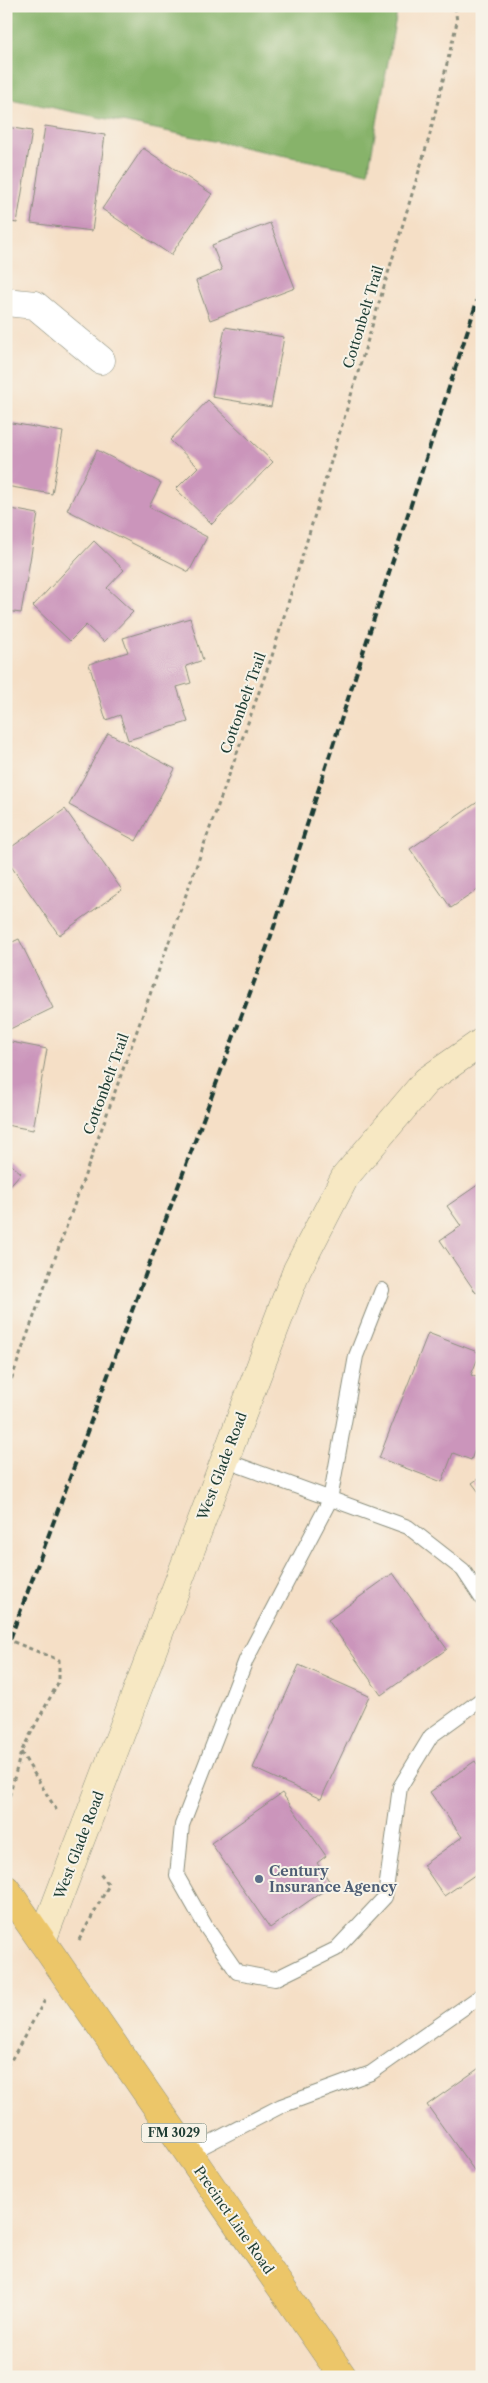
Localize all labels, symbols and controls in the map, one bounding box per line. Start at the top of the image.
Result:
street label: Cottonbelt Trail [339,263,387,371]
street label: Cottonbelt Trail [216,650,270,756]
street label: Cottonbelt Trail [79,1031,133,1137]
street label: West Glade Road [193,1409,251,1523]
street label: West Glade Road [50,1788,108,1902]
place label: Century Insurance Agency [269,1862,397,1896]
marker: Century Insurance Agency [253,1873,265,1885]
road number: FM 3029 [142,2124,206,2142]
street label: Precinct Line Road [190,2163,278,2278]

